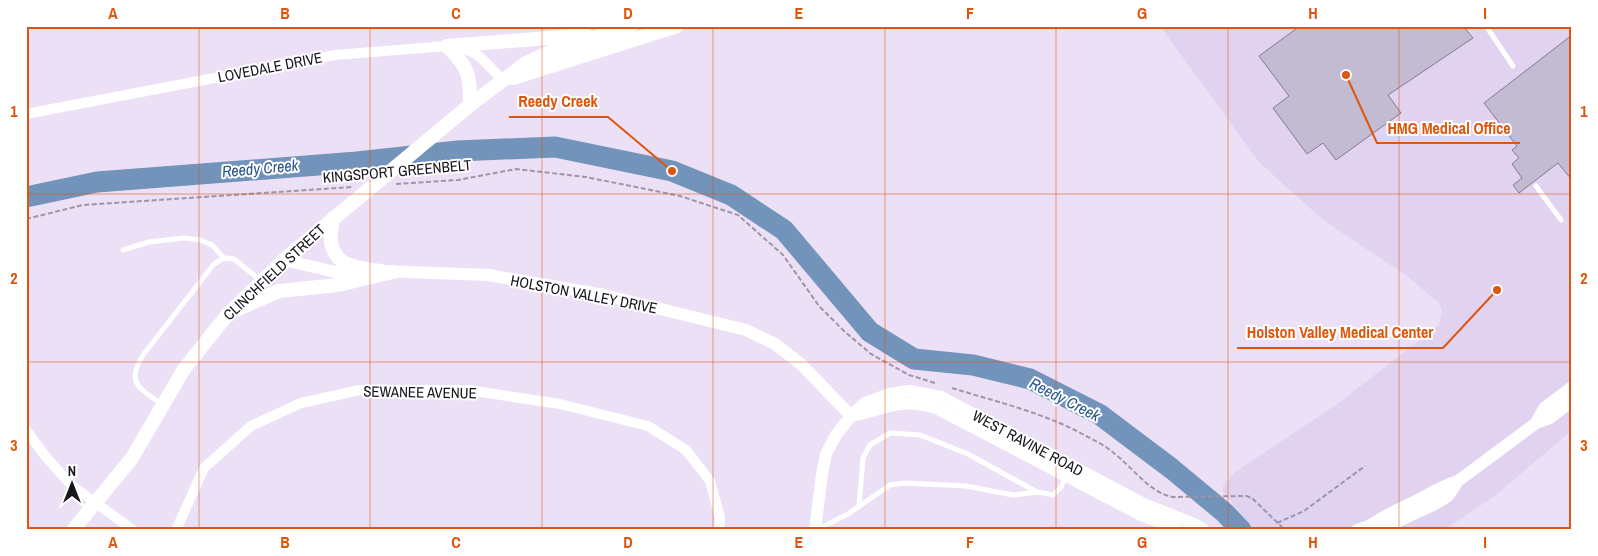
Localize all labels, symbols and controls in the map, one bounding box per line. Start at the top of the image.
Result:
text: A [108,2,118,24]
text: B [280,2,290,24]
text: C [451,2,461,24]
text: D [623,2,633,24]
text: E [795,2,804,24]
text: F [966,2,974,24]
text: G [1137,2,1147,24]
text: H [1308,2,1318,24]
text: I [1483,2,1487,24]
street label: LOVEDALE DRIVE [216,47,324,87]
callout: Reedy Creek [509,86,608,117]
text: Reedy Creek [518,90,598,112]
text: 1 [10,100,18,122]
text: 1 [1580,100,1588,122]
callout: HMG Medical Office [1377,112,1520,143]
text: HMG Medical Office [1387,117,1511,139]
water label: Reedy Creek [221,154,300,182]
street label: KINGSPORT GREENBELT [322,154,473,188]
street label: CLINCHFIELD STREET [218,219,330,325]
text: 2 [10,267,18,289]
text: 2 [1580,267,1588,289]
street label: HOLSTON VALLEY DRIVE [509,269,659,319]
callout: Holston Valley Medical Center [1237,317,1443,348]
text: Holston Valley Medical Center [1247,321,1434,343]
water label: Reedy Creek [1026,372,1104,426]
street label: SEWANEE AVENUE [363,381,477,403]
street label: WEST RAVINE ROAD [969,405,1087,481]
text: 3 [10,434,18,456]
text: 3 [1580,434,1588,456]
north arrow [48,458,98,508]
text: N [68,462,76,480]
text: A [108,531,118,553]
text: B [280,531,290,553]
text: C [451,531,461,553]
text: D [623,531,633,553]
text: E [795,531,804,553]
text: F [966,531,974,553]
text: G [1137,531,1147,553]
text: H [1308,531,1318,553]
text: I [1483,531,1487,553]

